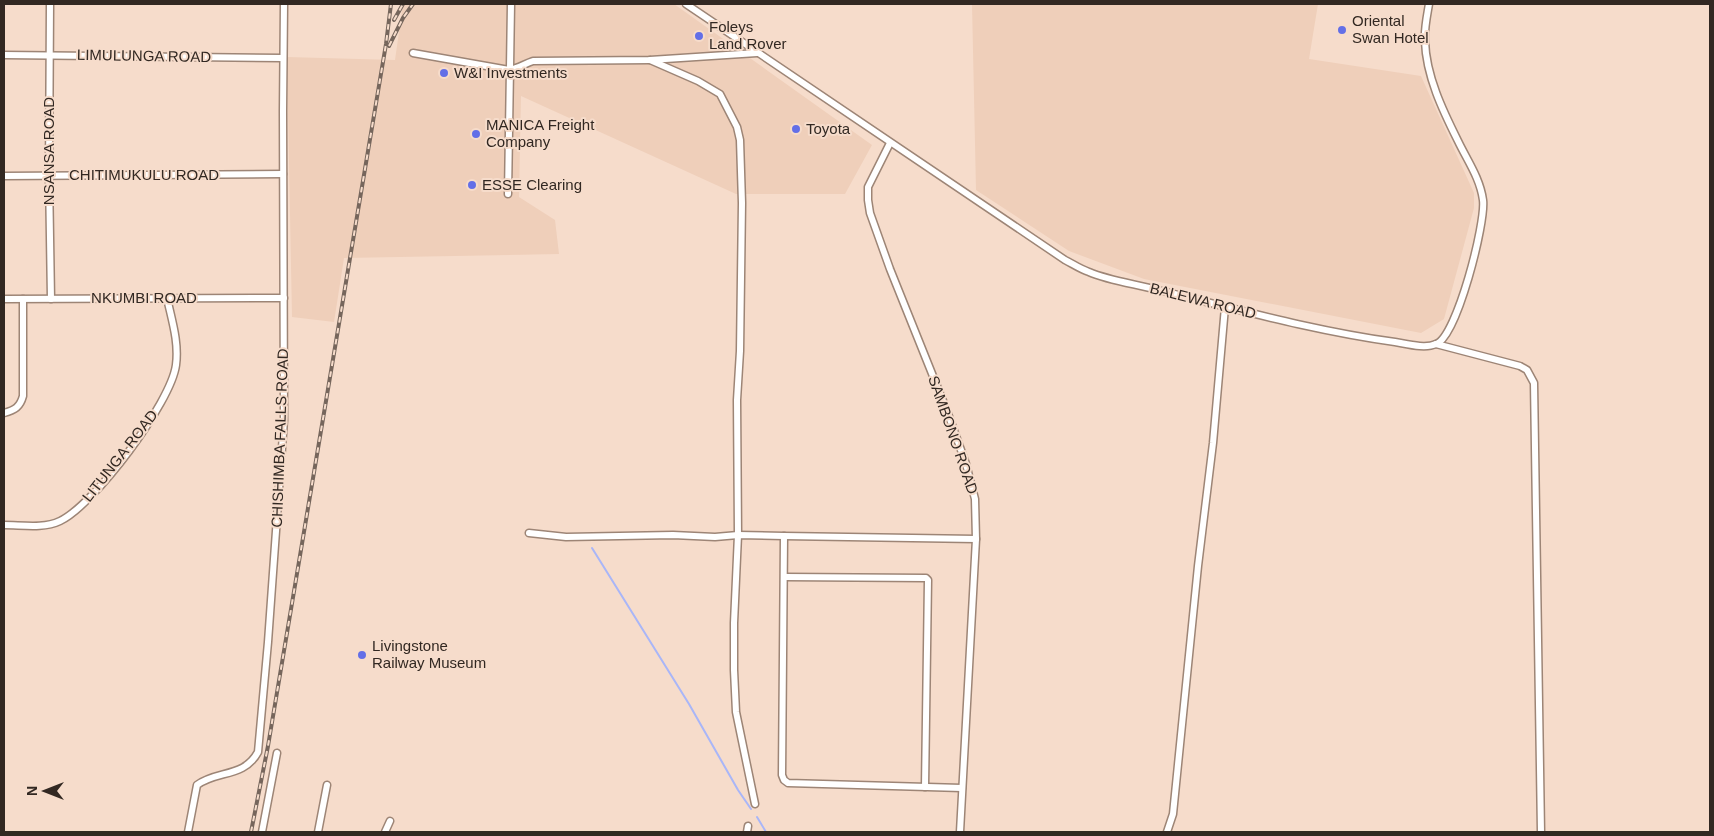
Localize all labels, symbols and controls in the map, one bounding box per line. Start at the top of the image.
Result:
place label: Oriental Swan Hotel [1352,12,1429,46]
place label: Foleys Land Rover [709,18,787,52]
marker: Oriental Swan Hotel [1336,24,1348,36]
marker: Foleys Land Rover [693,30,705,42]
street label: LIMULUNGA ROAD [77,46,211,65]
place label: W&I Investments [454,64,567,81]
marker: W&I Investments [438,67,450,79]
street label: NSANSA ROAD [40,97,57,205]
place label: MANICA Freight Company [486,116,595,150]
place label: Toyota [806,120,851,137]
marker: Toyota [790,123,802,135]
marker: MANICA Freight Company [470,128,482,140]
street label: CHITIMUKULU ROAD [69,166,219,183]
place label: ESSE Clearing [482,176,582,193]
marker: ESSE Clearing [466,179,478,191]
street label: BALEWA ROAD [1148,279,1258,322]
street label: NKUMBI ROAD [91,289,197,306]
street label: CHISHIMBA FALLS ROAD [268,348,291,528]
street label: SAMBONO ROAD [925,373,982,496]
street label: LITUNGA ROAD [79,406,161,505]
place label: Livingstone Railway Museum [372,637,486,671]
marker: Livingstone Railway Museum [356,649,368,661]
north arrow [20,766,70,816]
text: N [24,786,40,796]

